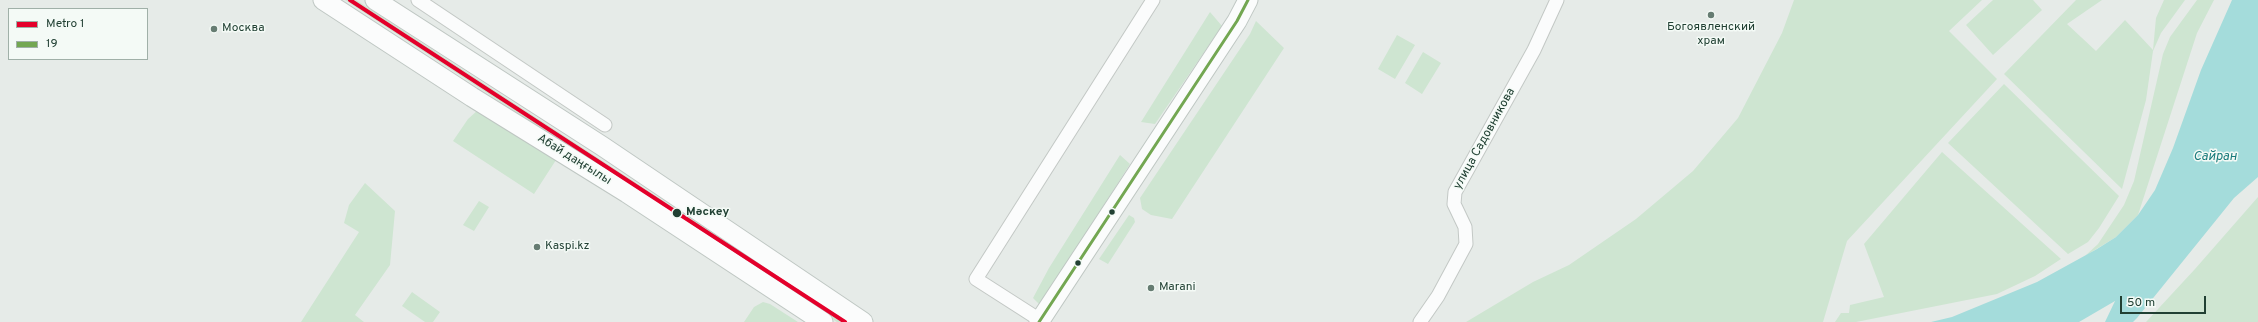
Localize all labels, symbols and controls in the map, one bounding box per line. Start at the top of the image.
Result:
legend [8,8,148,60]
marker: Богоявленский храм [1706,10,1716,20]
text: Metro 1 [46,16,84,32]
place label: Богоявленский храм [1667,21,1755,49]
place label: Москва [222,22,264,36]
marker: Москва [209,24,219,34]
text: 19 [46,36,58,52]
street label: улица Садовникова [1451,86,1519,192]
street label: Абай даңғылы [534,132,614,188]
water label: Сайран [2193,149,2237,165]
place label: Мәскеу [686,206,729,220]
marker: Мәскеу [671,207,683,219]
unlabelled marker [1107,207,1117,217]
place label: Kaspi.kz [545,240,590,254]
marker: Kaspi.kz [532,242,542,252]
unlabelled marker [1073,258,1083,268]
place label: Marani [1159,281,1195,295]
marker: Marani [1146,283,1156,293]
scale bar [2122,288,2208,314]
text: 50 m [2127,295,2155,311]

